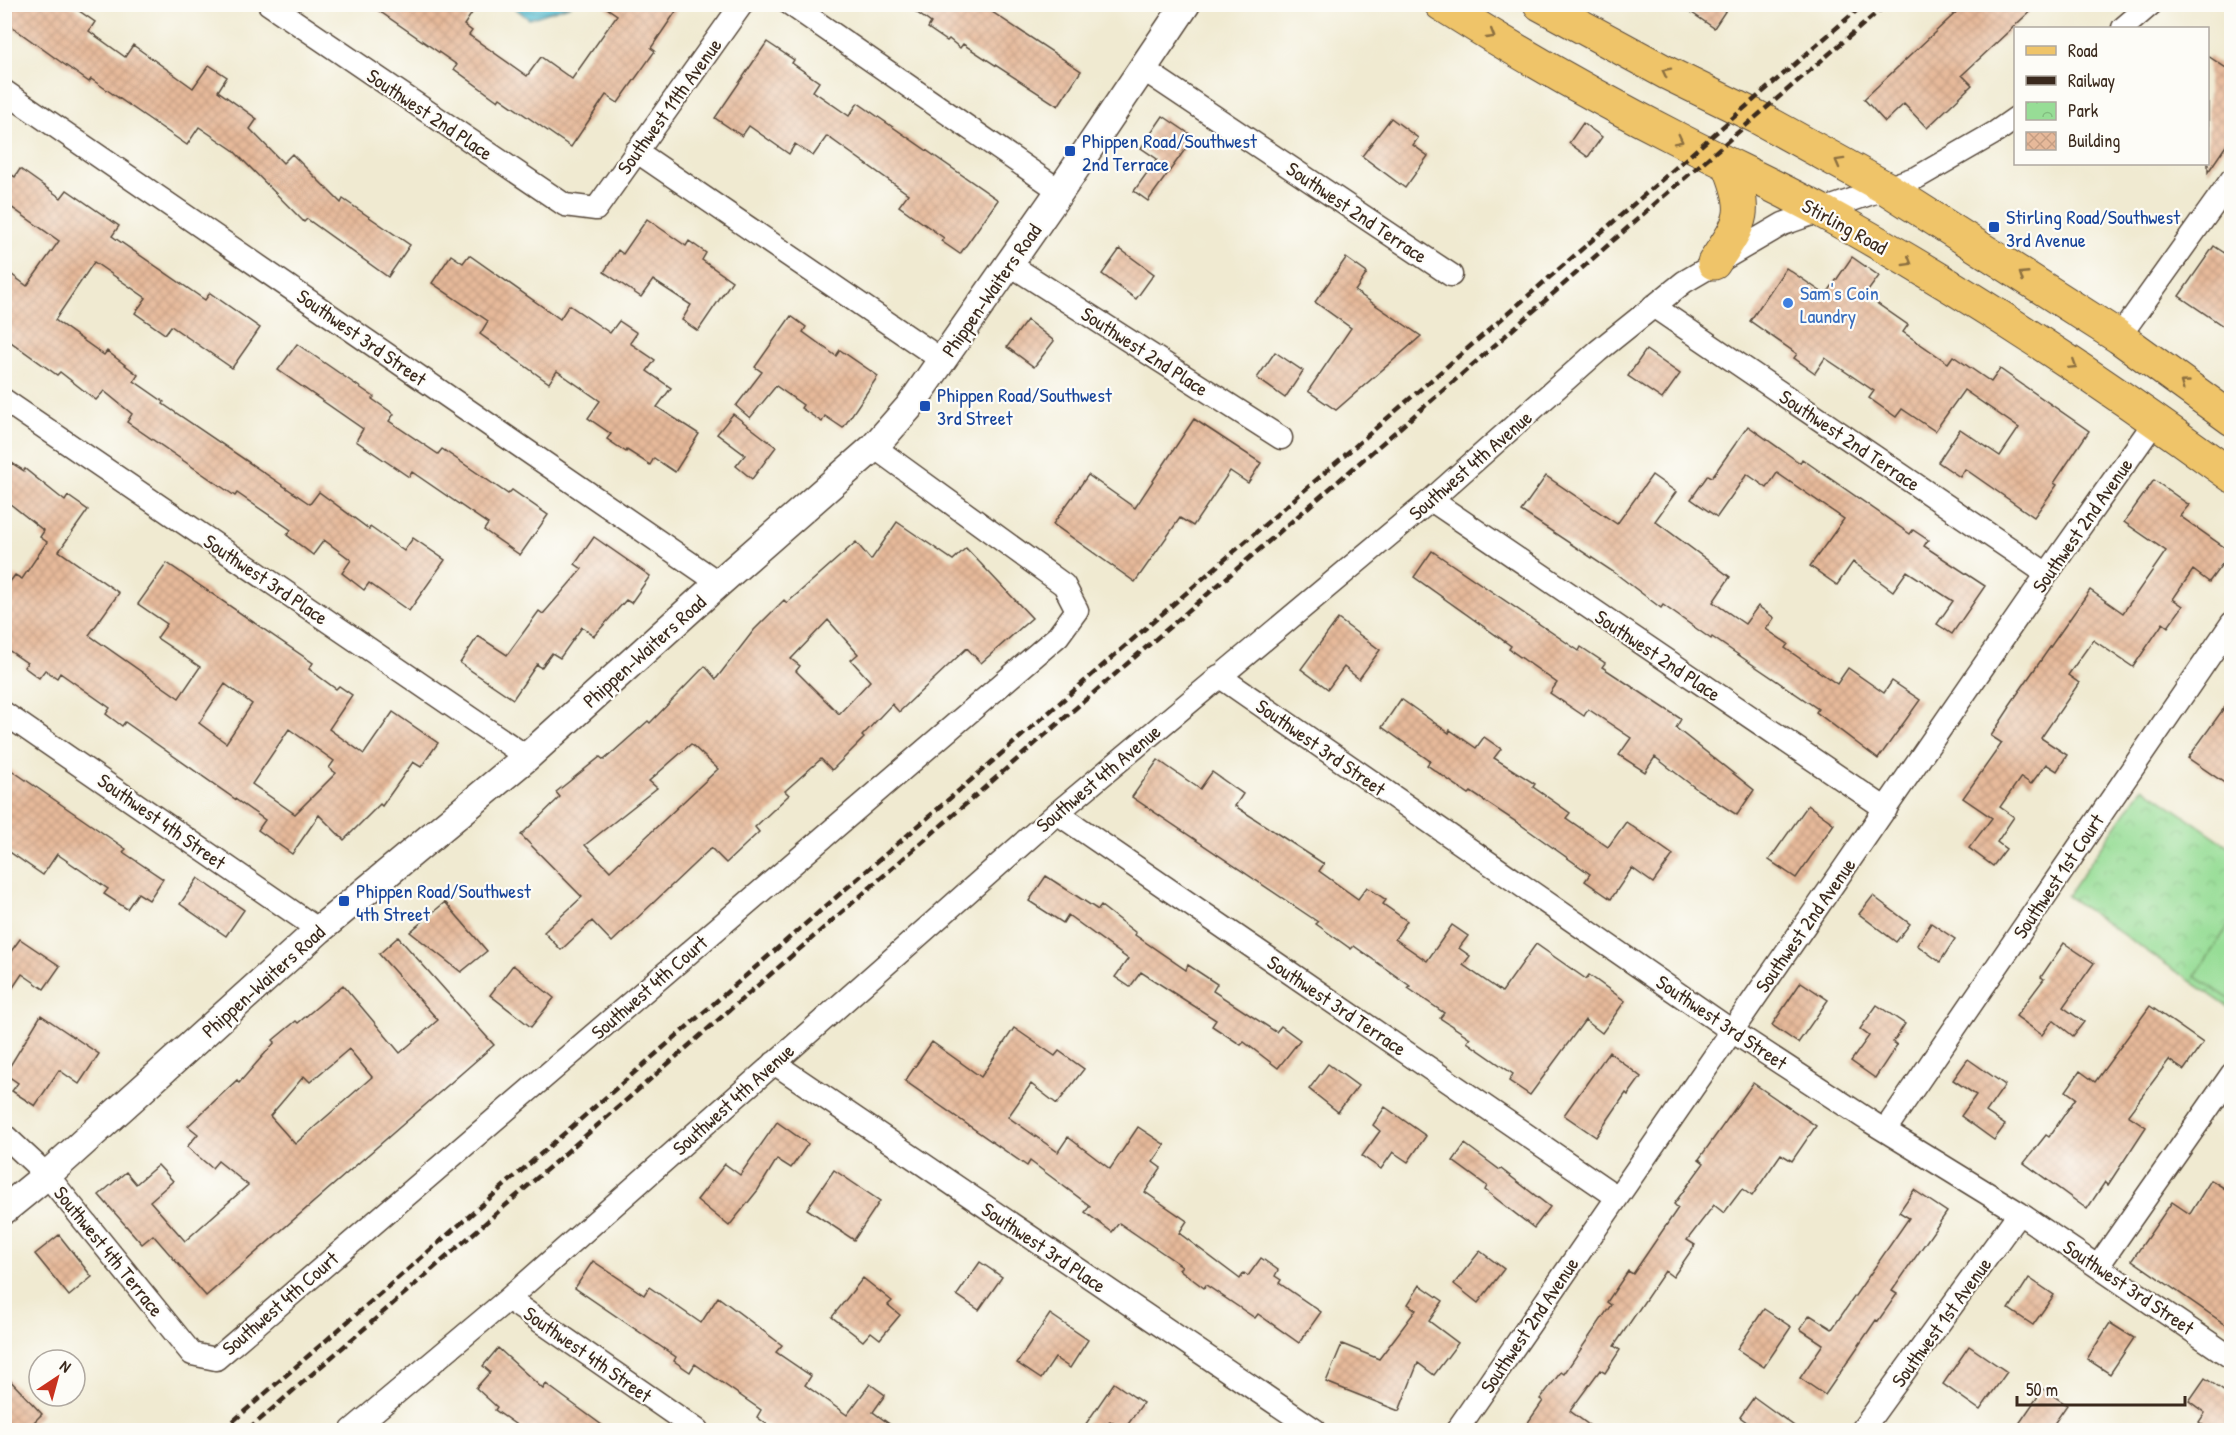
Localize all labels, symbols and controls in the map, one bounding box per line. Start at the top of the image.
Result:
legend [2014,27,2209,165]
one-way arrow [1484,28,1495,39]
street label: Southwest 11th Avenue [610,32,728,179]
text: Road [2068,38,2098,63]
street label: Southwest 2nd Place [362,62,498,166]
one-way arrow [1662,68,1672,79]
text: Railway [2068,68,2115,93]
text: Park [2068,98,2099,123]
place label: Phippen Road/Southwest 2nd Terrace [1082,127,1258,177]
text: Building [2068,128,2120,153]
one-way arrow [1673,133,1684,144]
marker: Phippen Road/Southwest 2nd Terrace [1063,144,1077,158]
street label: Southwest 2nd Terrace [1281,155,1433,269]
one-way arrow [1835,158,1845,169]
street label: Stirling Road [1798,192,1893,261]
place label: Stirling Road/Southwest 3rd Avenue [2006,203,2181,253]
street label: Phippen-Waiters Road [935,218,1047,362]
marker: Stirling Road/Southwest 3rd Avenue [1987,220,2001,234]
one-way arrow [1902,254,1912,266]
one-way arrow [2019,271,2030,282]
place label: Sam's Coin Laundry [1800,279,1879,329]
street label: Southwest 3rd Street [292,282,433,392]
marker: Sam's Coin Laundry [1781,296,1795,310]
street label: Southwest 2nd Place [1076,300,1214,402]
one-way arrow [2067,358,2077,370]
place label: Phippen Road/Southwest 3rd Street [937,381,1113,431]
one-way arrow [2180,381,2191,392]
street label: Southwest 2nd Terrace [1774,383,1926,497]
marker: Phippen Road/Southwest 3rd Street [918,399,932,413]
street label: Southwest 4th Avenue [1403,404,1537,526]
street label: Southwest 2nd Avenue [2025,452,2139,598]
street label: Southwest 3rd Place [199,527,333,631]
street label: Phippen-Waiters Road [577,588,712,714]
street label: Southwest 2nd Place [1590,603,1726,707]
street label: Southwest 3rd Street [1251,692,1392,802]
street label: Southwest 4th Avenue [1030,718,1166,838]
street label: Southwest 4th Street [92,767,232,876]
street label: Southwest 1st Court [2006,807,2110,944]
street label: Southwest 2nd Avenue [1748,852,1862,998]
place label: Phippen Road/Southwest 4th Street [356,877,532,927]
marker: Phippen Road/Southwest 4th Street [337,894,351,908]
street label: Phippen-Waiters Road [196,918,331,1044]
street label: Southwest 4th Court [585,928,714,1045]
street label: Southwest 3rd Terrace [1262,948,1412,1062]
street label: Southwest 3rd Street [1651,968,1794,1076]
street label: Southwest 4th Avenue [666,1037,800,1161]
street label: Southwest 4th Terrace [48,1180,170,1322]
street label: Southwest 3rd Place [977,1195,1111,1299]
street label: Southwest 3rd Street [2058,1233,2201,1341]
street label: Southwest 4th Court [216,1244,345,1361]
street label: Southwest 2nd Avenue [1474,1252,1585,1398]
street label: Southwest 1st Avenue [1885,1252,1997,1392]
street label: Southwest 4th Street [518,1300,658,1409]
north arrow [27,1348,87,1408]
text: N [56,1354,76,1378]
scale bar [2017,1369,2185,1407]
text: 50 m [2026,1377,2058,1402]

